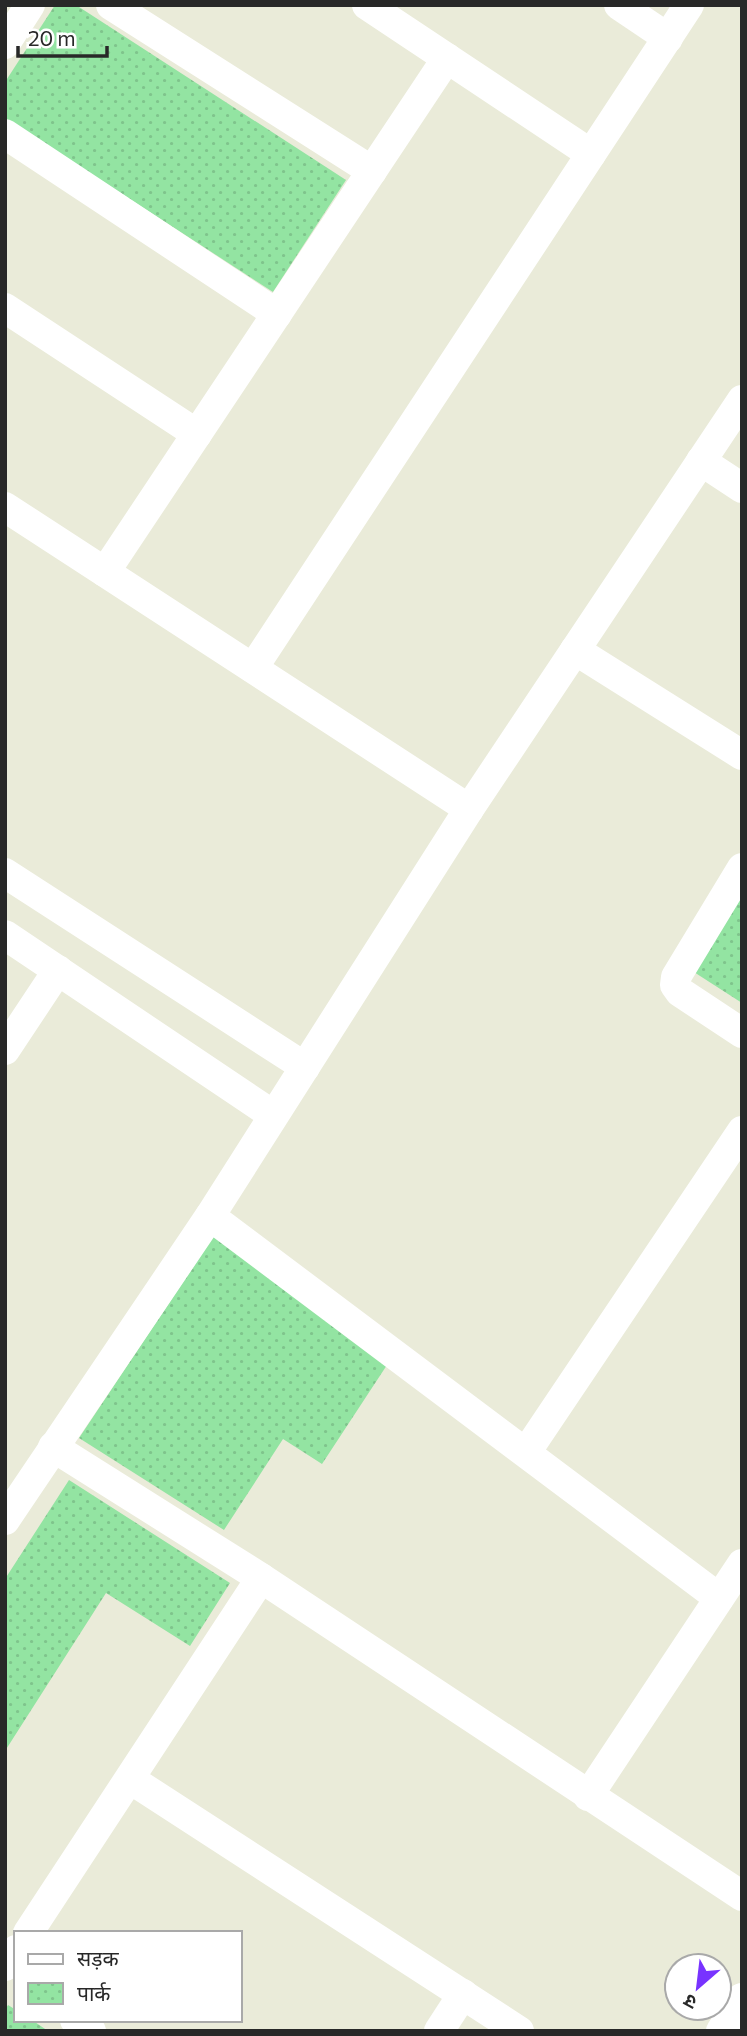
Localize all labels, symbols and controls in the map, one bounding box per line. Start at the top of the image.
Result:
scale bar [18,14,107,58]
text: 20 m [28,25,76,50]
legend [14,1931,242,2022]
text: सड़क [77,1945,119,1970]
north arrow [663,1952,733,2022]
text: पार्क [77,1980,111,2005]
text: उ [679,1989,700,2015]

